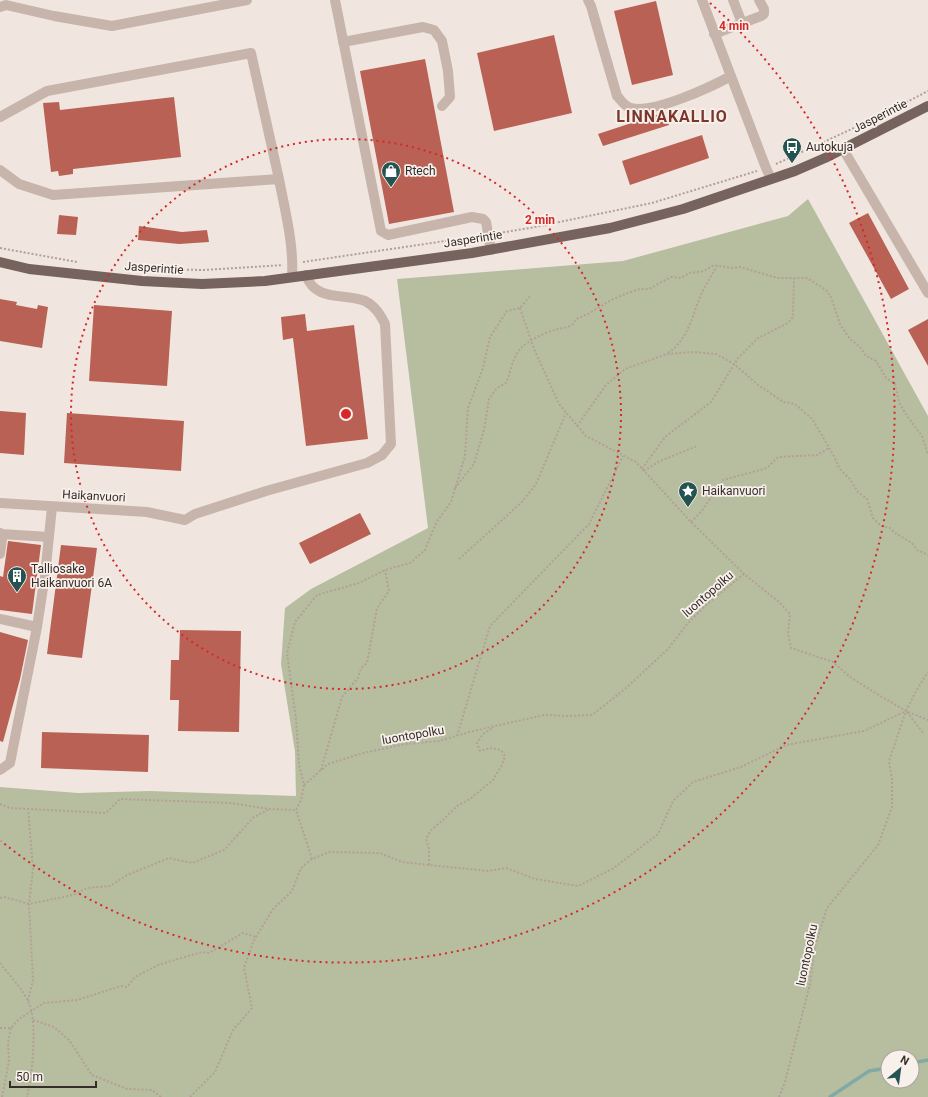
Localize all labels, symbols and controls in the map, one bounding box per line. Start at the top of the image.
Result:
text: 4 min [719,19,749,33]
street label: Jasperintie [850,96,910,136]
district label: LINNAKALLIO [616,107,728,126]
bus stop icon: Autokuja [781,136,803,164]
place label: Autokuja [806,140,853,154]
shop icon: Rtech [380,160,402,188]
place label: Rtech [405,164,436,178]
text: 2 min [525,213,555,227]
street label: Jasperintie [443,227,503,251]
street label: Jasperintie [124,259,184,277]
centre of rings [339,407,353,421]
place icon: Haikanvuori [677,480,699,508]
place label: Haikanvuori [702,484,766,498]
street label: Haikanvuori [62,487,126,505]
place label: Talliosake Haikanvuori 6A [31,562,112,590]
building icon: Talliosake Haikanvuori 6A [6,565,28,593]
street label: luontopolku [680,568,736,620]
street label: luontopolku [381,723,445,747]
street label: luontopolku [794,923,820,987]
north arrow [880,1049,920,1089]
text: N [898,1053,911,1068]
scale bar [10,1063,96,1089]
text: 50 m [16,1070,43,1084]

